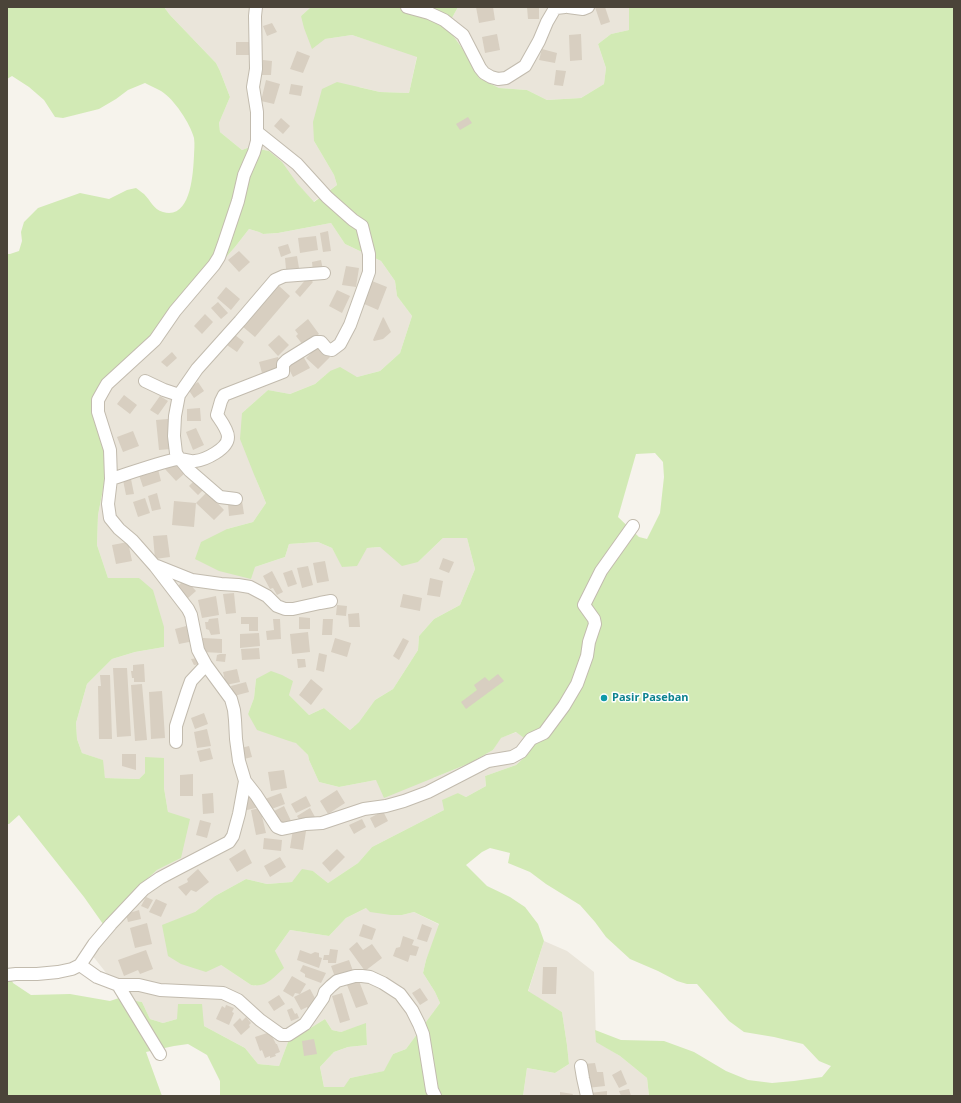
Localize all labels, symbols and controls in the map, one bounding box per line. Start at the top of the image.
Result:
place label: Pasir Paseban [612,691,689,705]
marker: Pasir Paseban [599,693,609,703]

